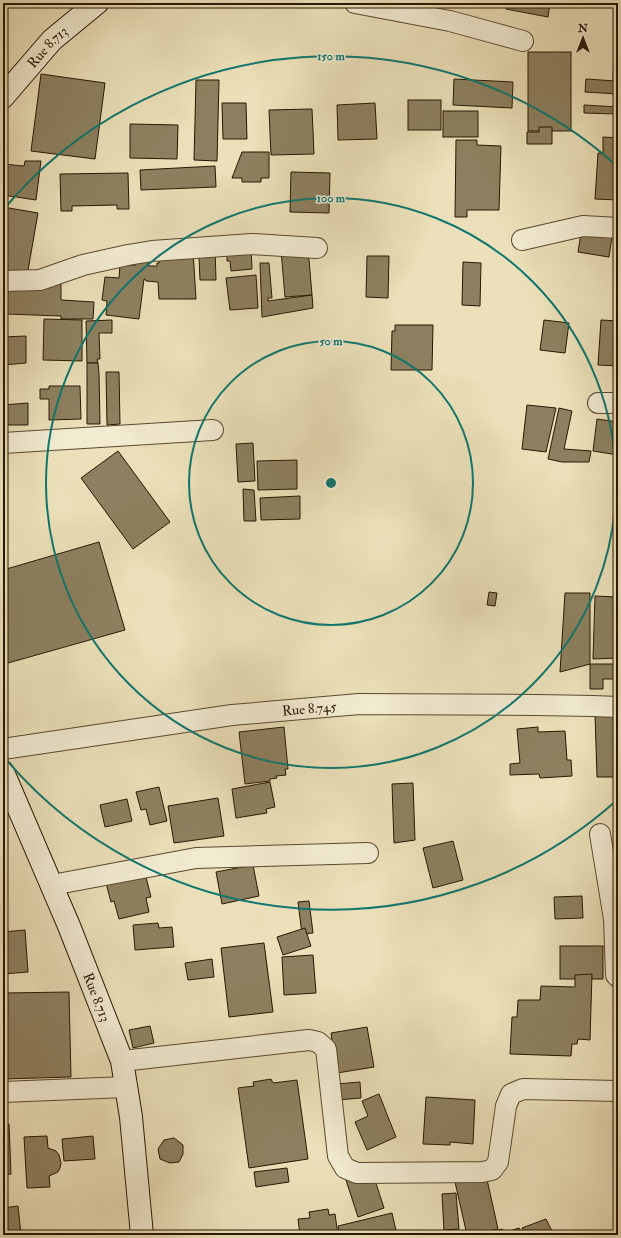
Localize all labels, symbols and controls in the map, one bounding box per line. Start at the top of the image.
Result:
north arrow [563,18,603,58]
text: N [577,22,589,35]
street label: Rue 8.713 [24,23,71,72]
text: 150 m [317,49,345,64]
text: 100 m [317,191,346,206]
text: 50 m [319,334,343,349]
centre of rings [324,476,338,490]
street label: Rue 8.745 [281,698,338,720]
street label: Rue 8.713 [79,970,114,1024]

